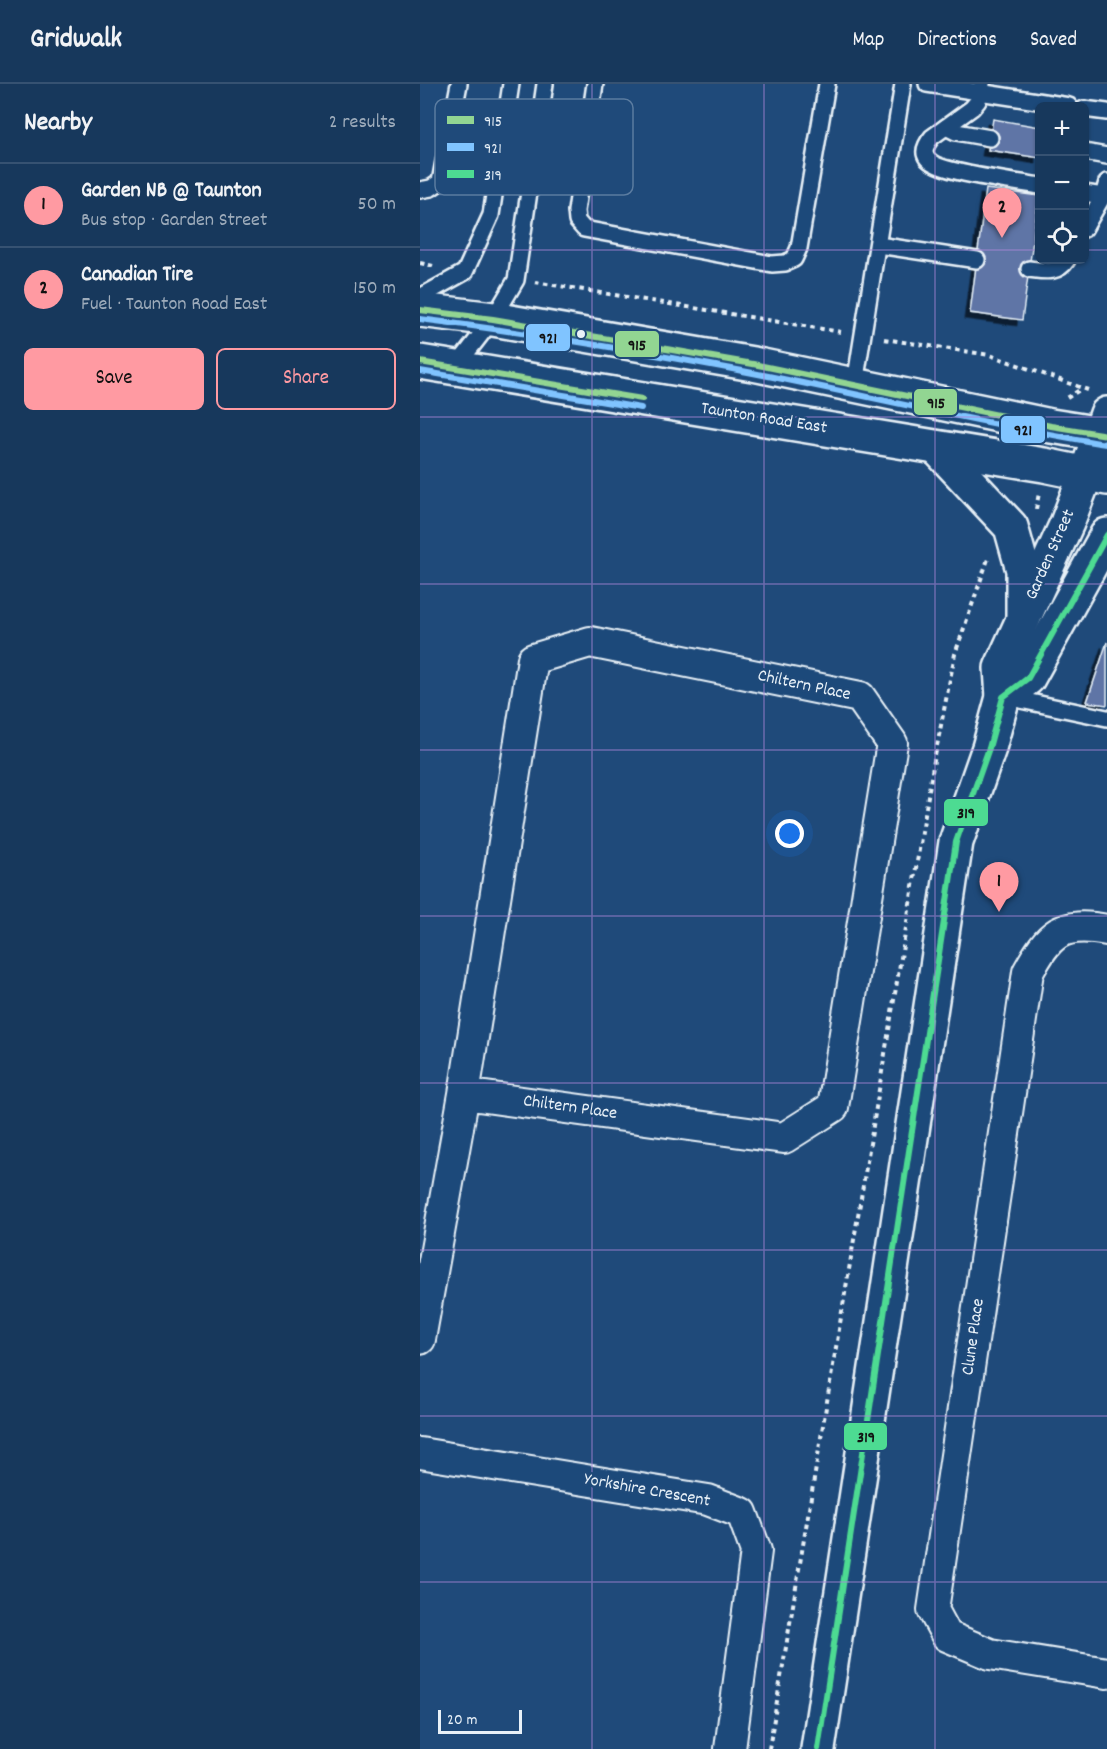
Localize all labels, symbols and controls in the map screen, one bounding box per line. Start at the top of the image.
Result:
text: Gridwalk [30,21,122,61]
text: Map [853,26,884,56]
text: Directions [917,26,997,56]
text: Saved [1030,26,1077,56]
legend [435,99,633,195]
map controls [1035,102,1089,264]
button: + [1035,102,1089,156]
text: Nearby [24,105,92,142]
text: 2 results [329,109,396,137]
text: 915 [484,111,502,134]
text: 921 [484,138,502,161]
button: − [1035,156,1089,210]
text: 319 [484,165,502,188]
text: Garden NB @ Taunton [81,176,262,207]
pin: 2 [982,188,1022,238]
text: 1 [41,191,46,219]
text: 50 m [358,191,396,219]
text: Bus stop · Garden Street [81,207,267,235]
button: locate [1035,210,1089,264]
text: Canadian Tire [81,260,193,291]
text: 2 [39,275,48,303]
text: 150 m [353,275,396,303]
text: Fuel · Taunton Road East [81,291,267,319]
line badge: 921 [525,323,571,352]
text: 921 [539,328,557,351]
unlabelled marker [575,328,587,340]
line badge: 915 [614,330,660,358]
text: 915 [628,335,646,358]
button: Save [24,348,204,410]
button: Share [216,348,396,410]
line badge: 915 [913,388,958,416]
text: 915 [927,393,945,416]
street label: Taunton Road East [699,397,829,441]
line badge: 921 [1000,415,1046,444]
text: 921 [1014,420,1032,443]
street label: Garden Street [1020,505,1082,604]
street label: Chiltern Place [755,664,853,708]
line badge: 319 [943,798,989,827]
text: 319 [957,803,975,826]
your location [775,819,804,848]
pin: 1 [980,862,1018,912]
street label: Chiltern Place [521,1089,619,1127]
street label: Clune Place [956,1297,992,1377]
line badge: 319 [843,1422,888,1451]
text: 319 [857,1427,875,1450]
street label: Yorkshire Crescent [582,1468,712,1514]
scale bar [438,1707,522,1734]
text: 20 m [447,1709,477,1732]

